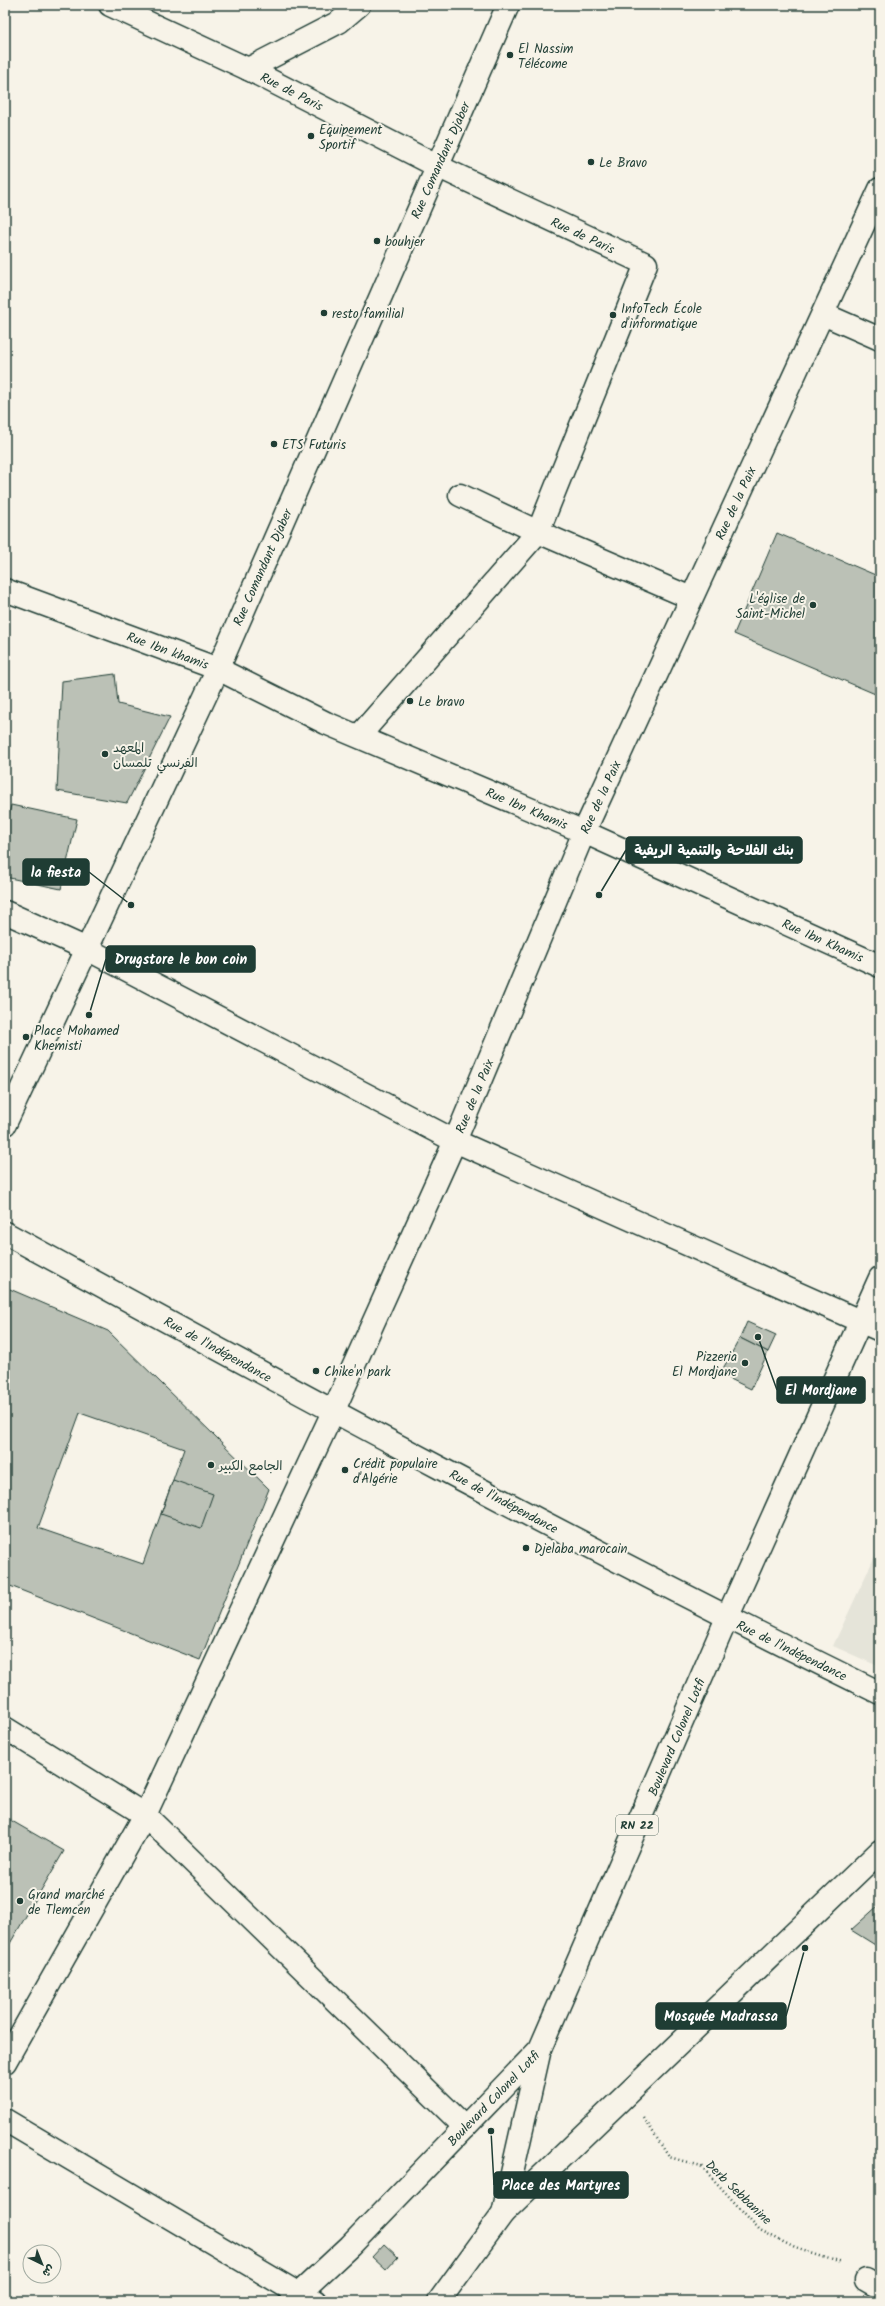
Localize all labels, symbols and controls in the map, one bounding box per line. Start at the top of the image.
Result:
place label: El Nassim Télécome [518,39,573,75]
marker: El Nassim Télécome [505,50,515,60]
street label: Rue de Paris [256,67,327,117]
street label: Rue Comandant Djaber [406,98,477,223]
place label: Equipement Sportif [319,120,383,156]
marker: Equipement Sportif [306,131,316,141]
place label: Le Bravo [599,153,647,174]
marker: Le Bravo [586,157,596,167]
street label: Rue de Paris [547,212,618,261]
place label: bouhjer [385,232,425,253]
marker: bouhjer [372,236,382,246]
place label: InfoTech École d'informatique [621,299,702,335]
place label: resto familial [332,304,404,325]
marker: resto familial [319,308,329,318]
marker: InfoTech École d'informatique [608,310,618,320]
place label: ETS Futuris [282,435,346,456]
marker: ETS Futuris [269,439,279,449]
street label: Rue de la Paix [710,463,763,544]
street label: Rue Comandant Djaber [228,505,299,630]
place label: L'église de Saint-Michel [736,589,805,625]
marker: L'église de Saint-Michel [808,600,818,610]
street label: Rue Ibn khamis [123,627,212,676]
place label: Le bravo [418,692,465,713]
marker: Le bravo [405,696,415,706]
place label: المعهد الفرنسي تلمسان [113,738,198,774]
marker: المعهد الفرنسي تلمسان [100,749,110,759]
street label: Rue de la Paix [575,757,628,838]
street label: Rue Ibn Khamis [482,783,571,836]
callout: بنك الفلاحة والتنمية الريفية [626,837,802,863]
text: بنك الفلاحة والتنمية الريفية [634,840,794,862]
callout: la fiesta [23,859,89,885]
text: la fiesta [31,862,81,884]
street label: Rue Ibn Khamis [778,914,867,969]
callout: Drugstore le bon coin [106,946,255,972]
text: Drugstore le bon coin [115,949,247,971]
place label: Place Mohamed Khemisti [34,1021,120,1057]
marker: Place Mohamed Khemisti [21,1032,31,1042]
street label: Rue de la Paix [450,1056,501,1137]
street label: Rue de l'Indépendance [159,1312,275,1389]
place label: Pizzeria El Mordjane [672,1347,737,1383]
marker: Pizzeria El Mordjane [740,1358,750,1368]
place label: Chike'n park [324,1362,391,1383]
marker: Chike'n park [311,1366,321,1376]
callout: El Mordjane [777,1377,865,1403]
text: El Mordjane [785,1380,857,1402]
place label: Crédit populaire d'Algérie [353,1454,438,1490]
place label: الجامع الكبير [218,1456,282,1477]
marker: الجامع الكبير [206,1460,216,1470]
marker: Crédit populaire d'Algérie [340,1465,350,1475]
street label: Rue de l'Indépendance [445,1465,562,1540]
place label: Djelaba marocain [534,1539,628,1560]
marker: Djelaba marocain [521,1543,531,1553]
street label: Rue de l'Indépendance [732,1615,850,1687]
street label: Boulevard Colonel Lotfi [643,1675,712,1800]
road number: RN 22 [616,1815,658,1835]
place label: Grand marché de Tlemcen [28,1885,105,1921]
marker: Grand marché de Tlemcen [15,1896,25,1906]
callout: Mosquée Madrassa [656,2003,786,2029]
text: Mosquée Madrassa [664,2006,778,2028]
street label: Boulevard Colonel Lotfi [443,2046,545,2152]
street label: Derb Sebbanine [700,2156,776,2231]
callout: Place des Martyres [494,2172,628,2198]
text: Place des Martyres [502,2175,621,2197]
north arrow [22,2244,62,2284]
text: ش [38,2260,59,2281]

